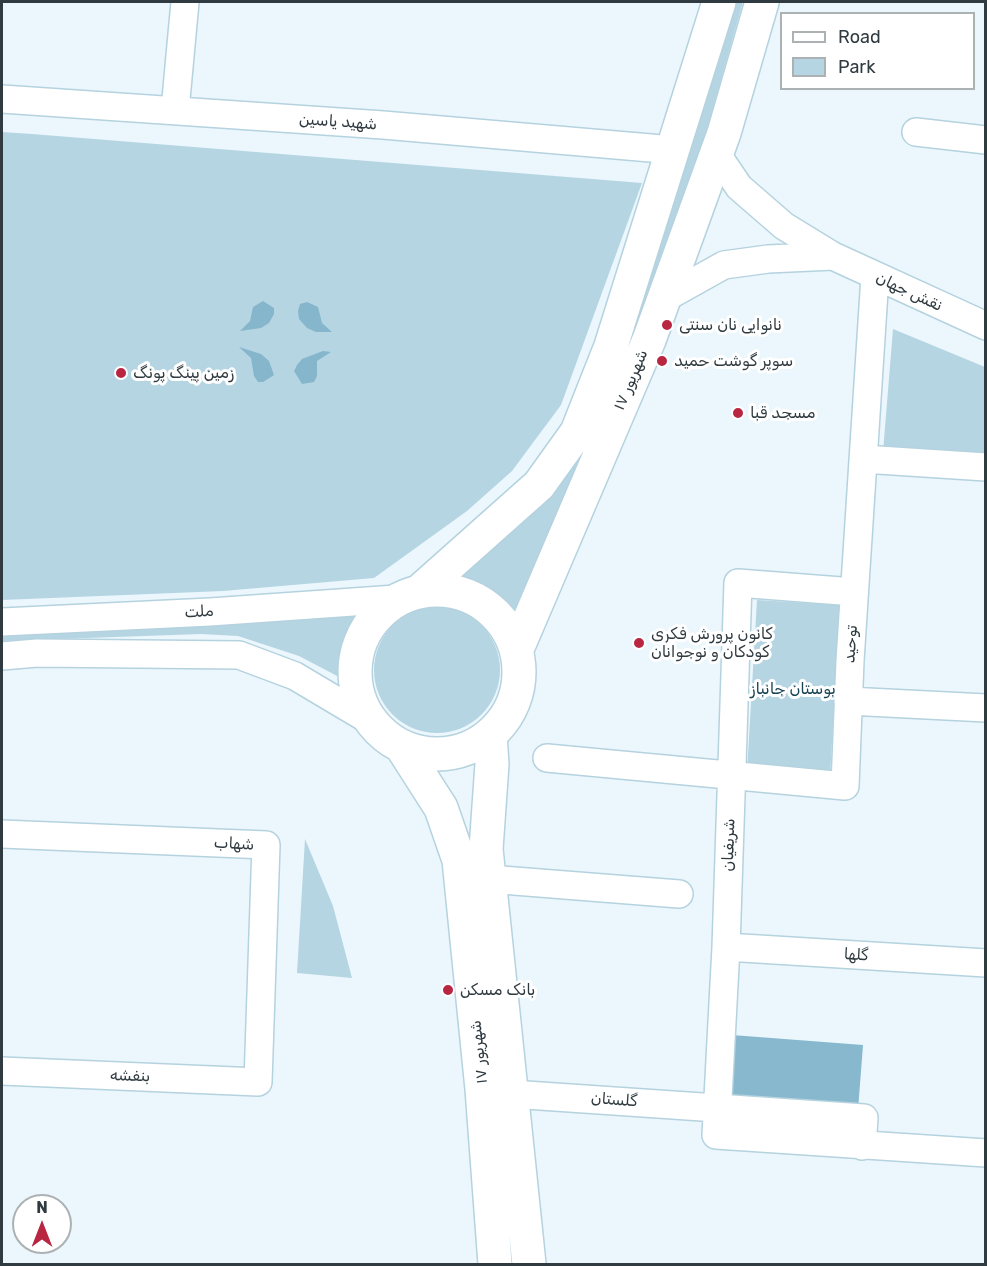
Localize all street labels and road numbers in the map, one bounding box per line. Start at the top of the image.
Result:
street label: شهید یاسین [298,110,378,134]
street label: نقش جهان [873,268,945,316]
street label: ۱۷ شهریور [610,347,652,413]
street label: ملت [184,602,214,622]
street label: توحید [840,624,862,664]
street label: شریفیان [718,818,740,872]
street label: شهاب [213,833,255,855]
street label: گلها [843,945,869,965]
street label: ۱۷ شهریور [466,1019,492,1085]
street label: بنفشه [110,1066,150,1086]
street label: گلستان [590,1089,638,1111]

